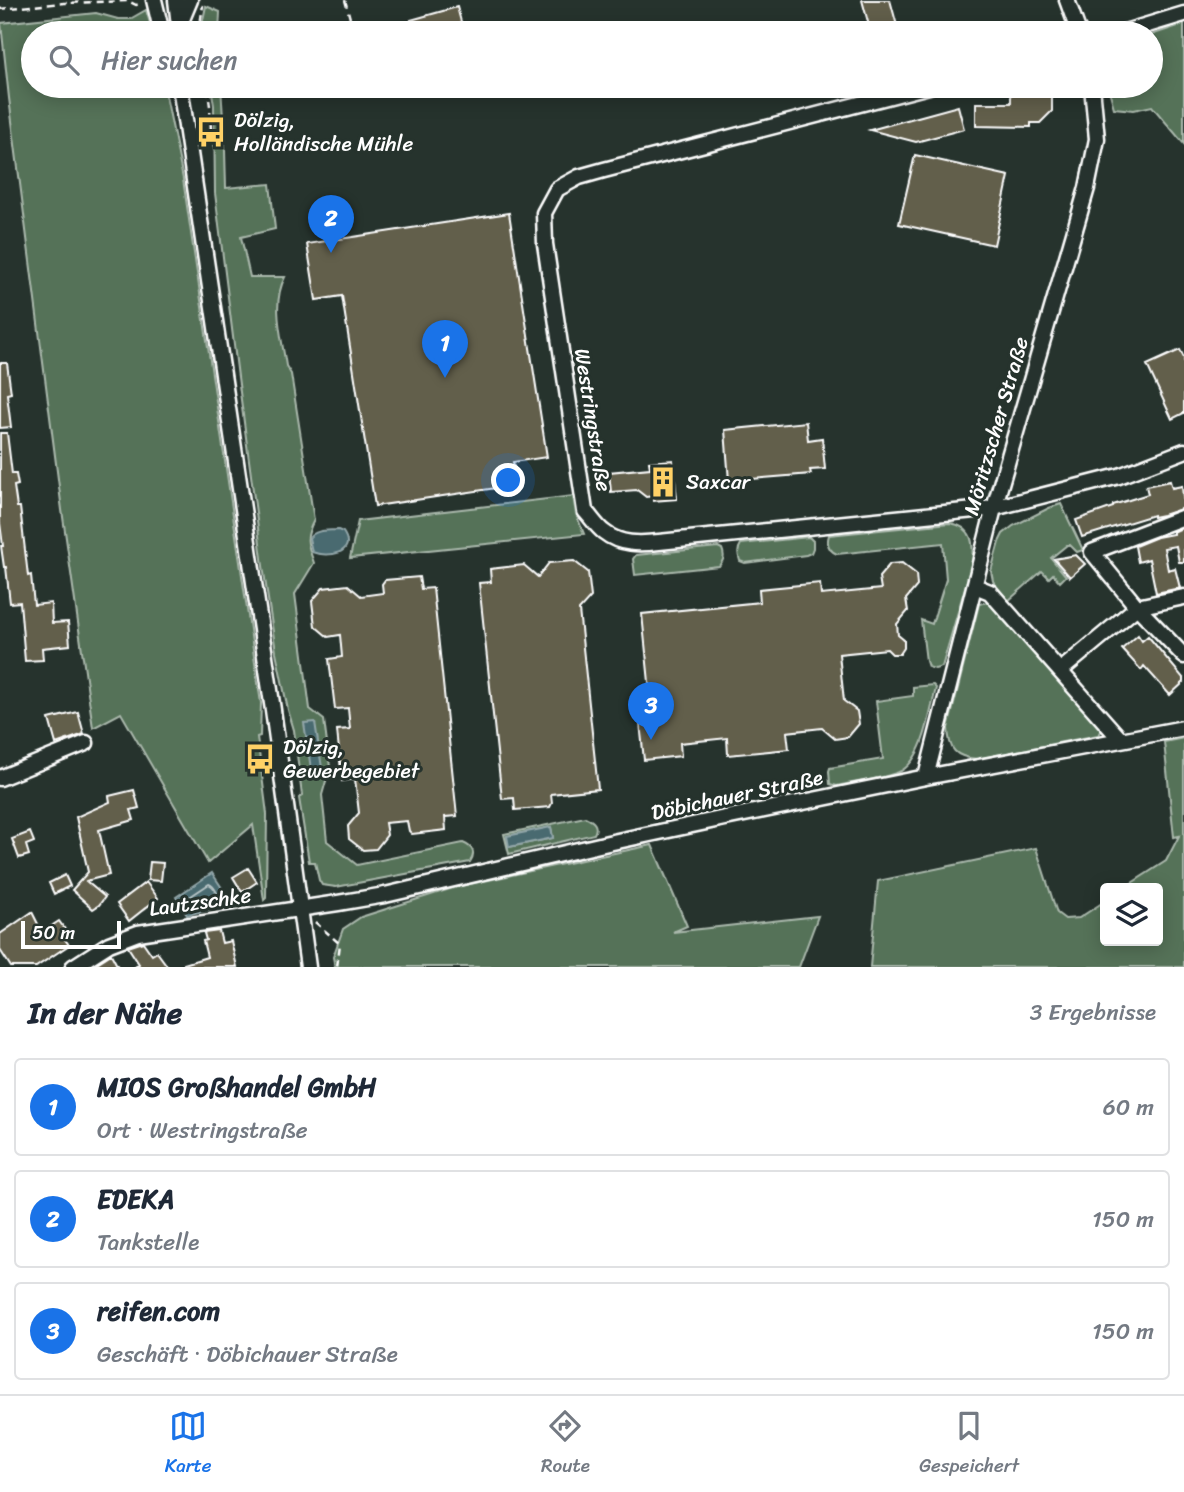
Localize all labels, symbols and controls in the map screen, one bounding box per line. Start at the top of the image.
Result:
search box [21,21,1163,98]
text: Hier suchen [101,37,237,83]
icon: search [45,41,83,79]
place label: Dölzig, Holländische Mühle [234,101,413,163]
bus stop icon: Dölzig, Holländische Mühle [194,115,228,149]
pin: 2 [308,195,354,253]
pin: 1 [422,320,468,378]
street label: Möritzscher Straße [952,332,1040,520]
street label: Westringstraße [563,346,623,494]
your location [491,463,525,497]
place label: Saxcar [686,463,751,501]
building icon: Saxcar [646,465,680,499]
pin: 3 [628,682,674,740]
place label: Dölzig, Gewerbegebiet [283,728,421,790]
bus stop icon: Dölzig, Gewerbegebiet [243,742,277,776]
street label: Döbichauer Straße [648,758,826,832]
street label: Lautzschke [147,876,254,928]
map controls [1100,883,1163,946]
button: layers [1100,883,1163,946]
text: 50 m [32,916,75,949]
scale bar [21,918,121,950]
text: In der Nähe [28,986,182,1040]
text: 3 Ergebnisse [1030,992,1156,1033]
text: MIOS Großhandel GmbH [97,1064,377,1110]
text: 1 [48,1087,58,1128]
text: 60 m [1103,1087,1154,1128]
text: Ort · Westringstraße [97,1110,308,1151]
text: EDEKA [97,1176,174,1222]
text: 2 [46,1199,60,1240]
text: 150 m [1092,1199,1154,1240]
text: Tankstelle [97,1222,199,1263]
text: reifen.com [97,1288,220,1334]
text: 3 [47,1311,59,1352]
text: 150 m [1092,1311,1154,1352]
text: Geschäft · Döbichauer Straße [97,1334,398,1375]
tab: Karte [165,1407,212,1482]
tab: Route [541,1407,590,1482]
tab: Gespeichert [919,1407,1019,1482]

